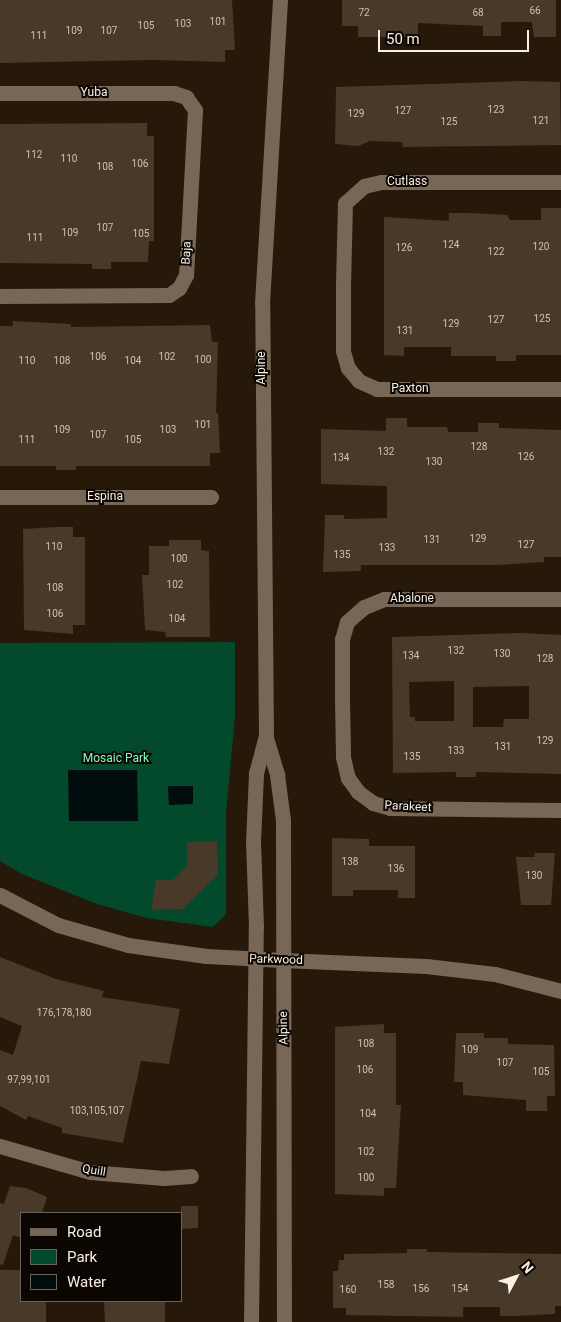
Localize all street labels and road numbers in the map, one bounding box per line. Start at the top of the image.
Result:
street label: Yuba [81,86,107,100]
street label: Cutlass [387,175,427,189]
street label: Baja [179,241,195,265]
street label: Alpine [255,351,269,385]
street label: Paxton [391,382,429,396]
street label: Espina [87,490,123,504]
street label: Abalone [390,592,434,606]
street label: Parakeet [384,799,432,815]
street label: Parkwood [249,952,303,968]
street label: Alpine [277,1011,291,1045]
street label: Quill [81,1162,107,1180]

